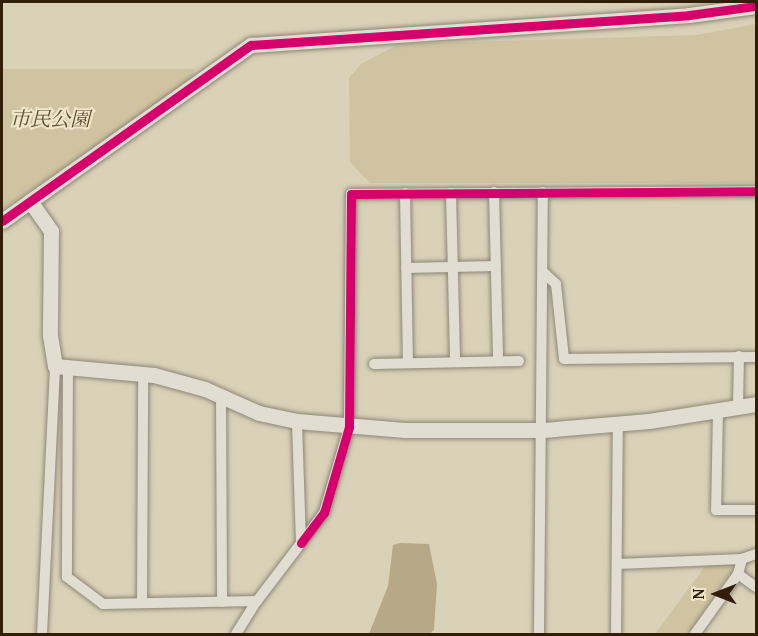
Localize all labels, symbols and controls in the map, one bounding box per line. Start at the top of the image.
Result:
park label: 市民公園 [10,106,90,130]
north arrow [686,564,746,624]
text: N [686,589,710,599]

